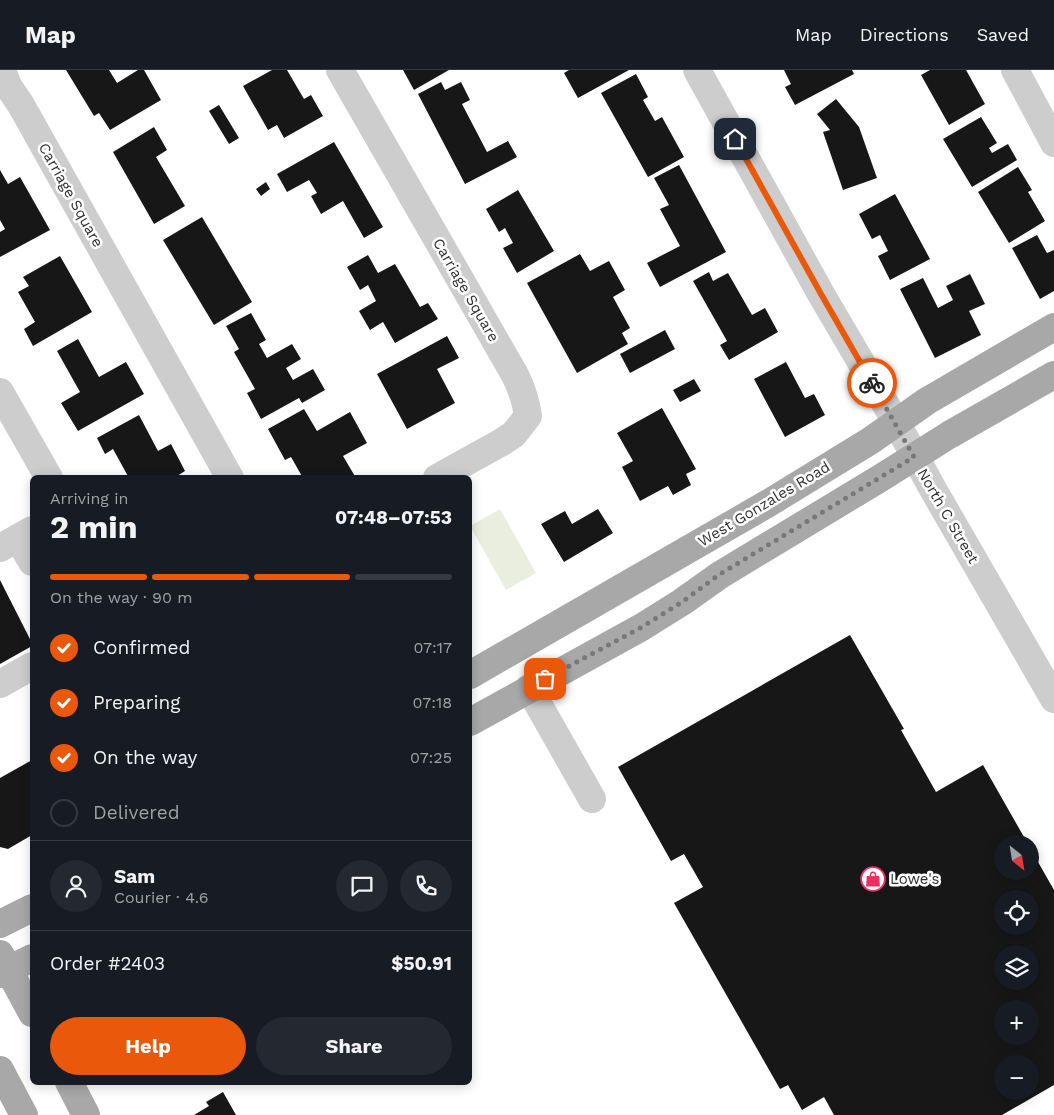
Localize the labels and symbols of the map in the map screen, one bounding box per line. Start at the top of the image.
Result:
pin [714,118,756,160]
street label: Carriage Square [35,140,107,250]
street label: Carriage Square [429,235,503,345]
courier [847,358,897,408]
street label: West Gonzales Road [695,458,833,550]
street label: North C Street [914,465,983,567]
pin [524,658,566,700]
north arrow [994,835,1039,880]
shop icon: Lowe's [860,866,886,892]
place label: Lowe's [890,870,940,888]

